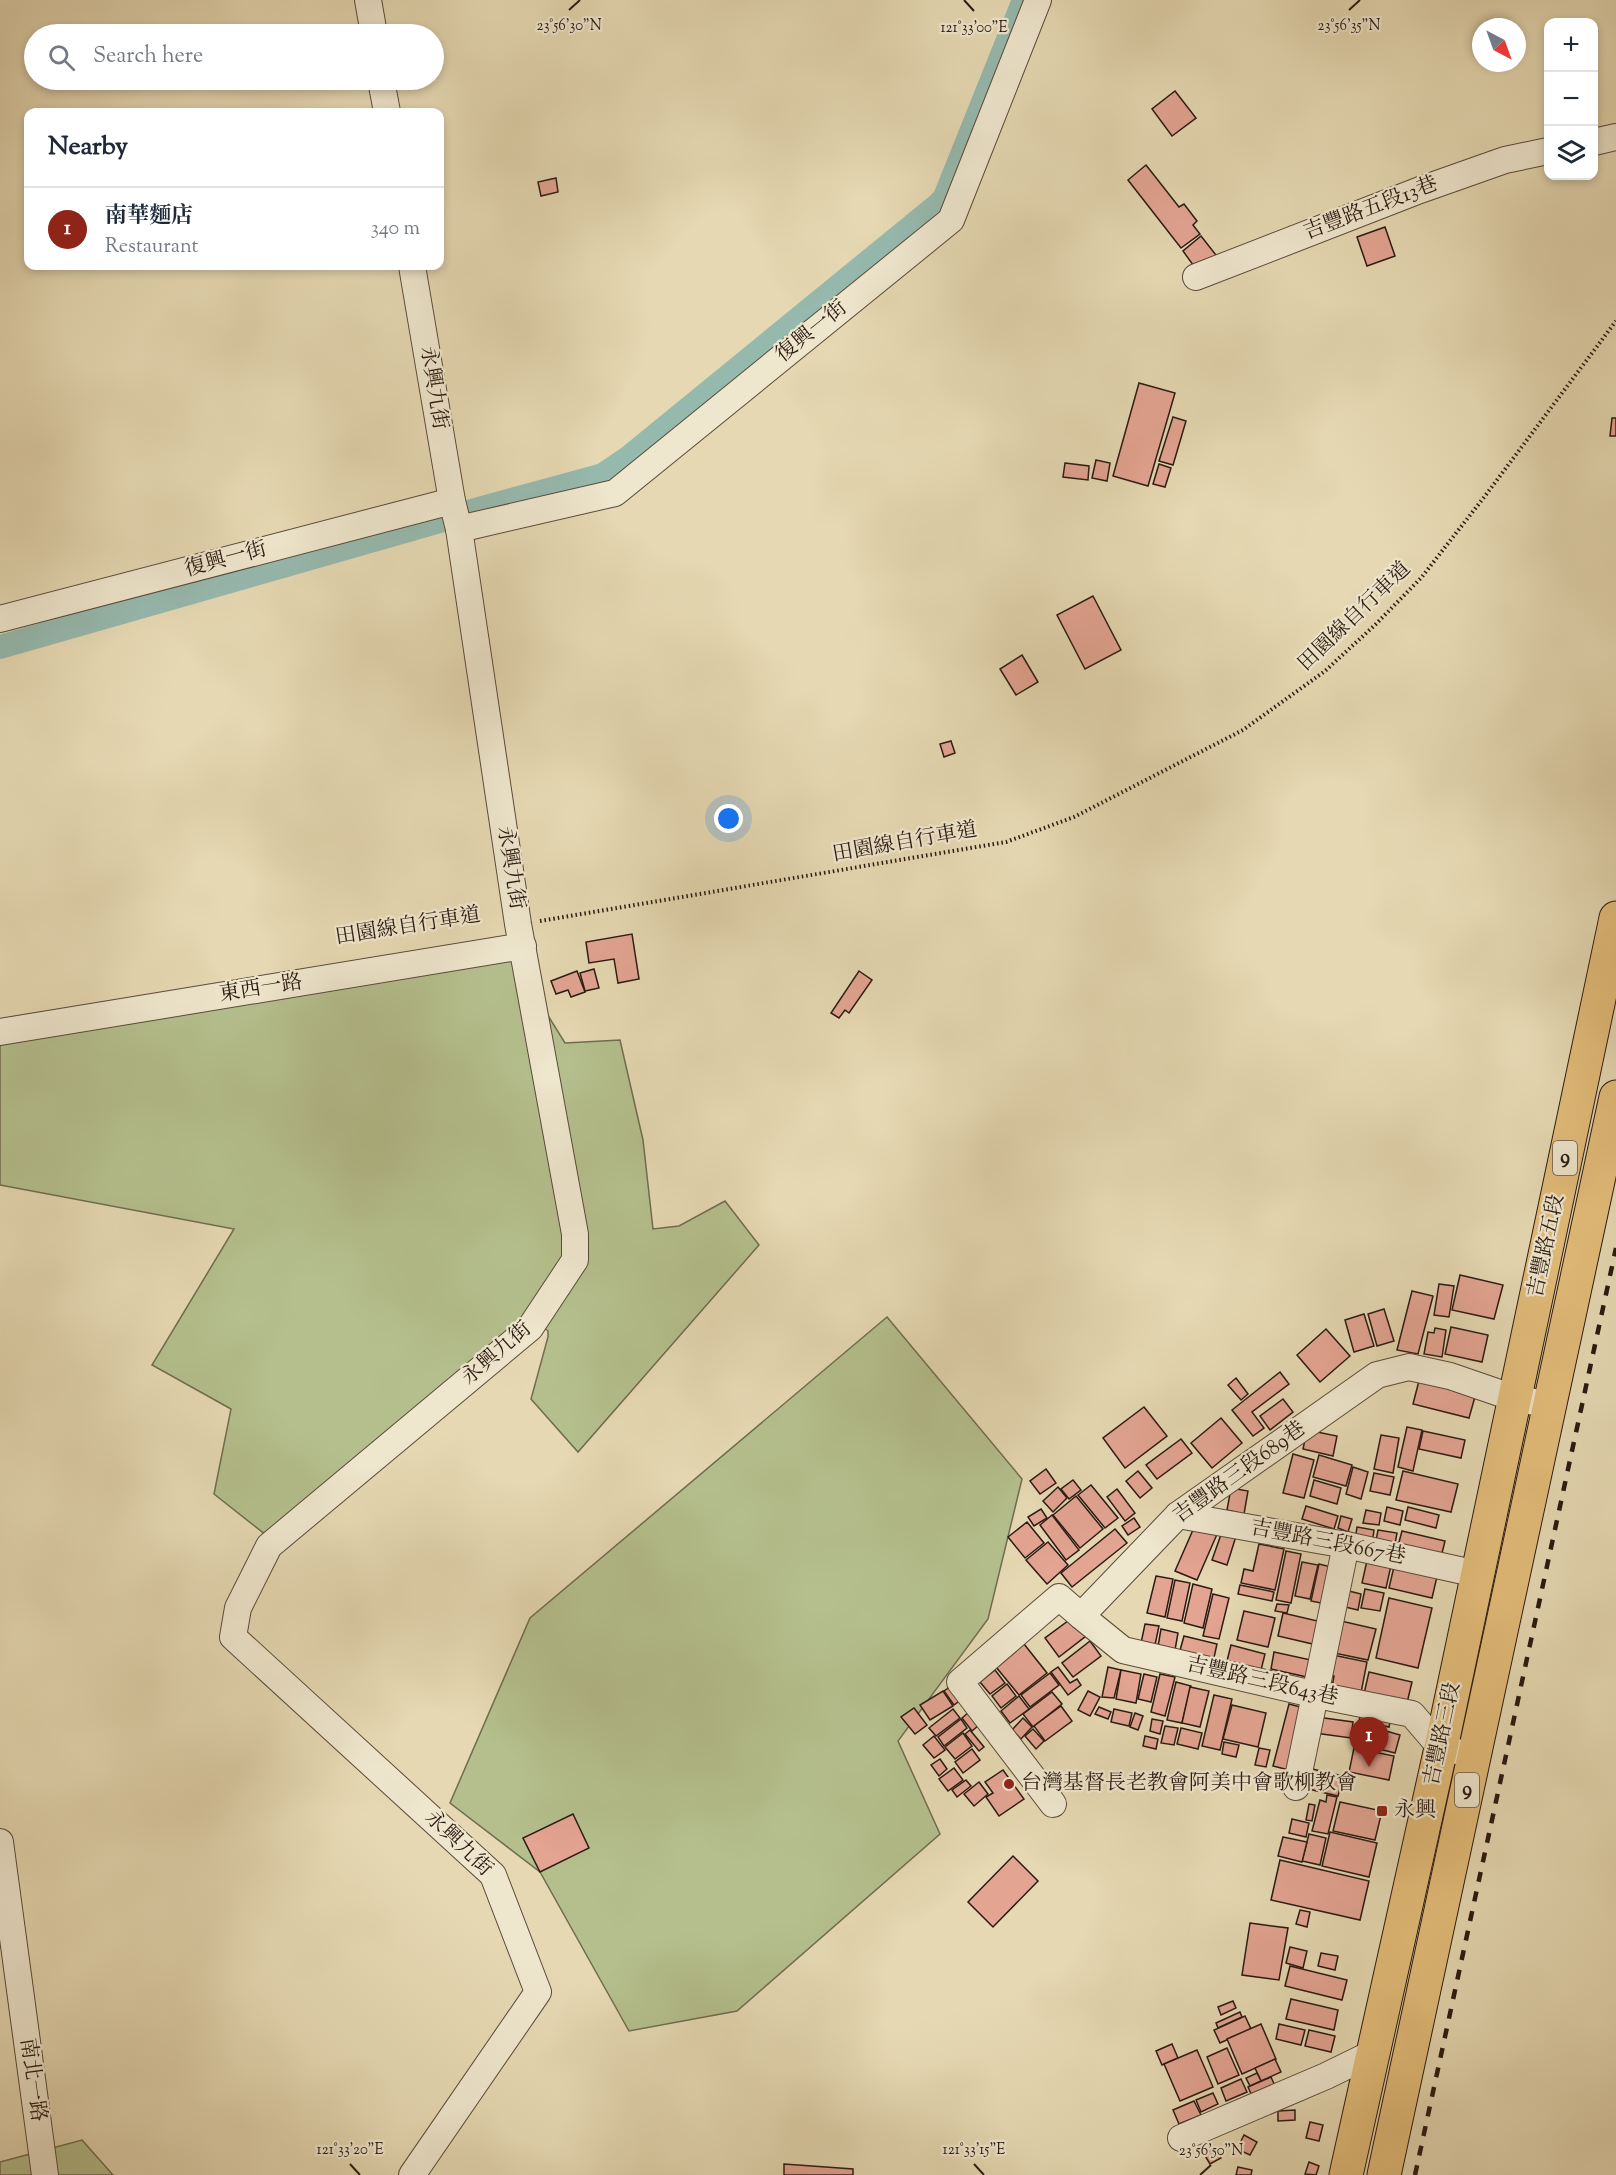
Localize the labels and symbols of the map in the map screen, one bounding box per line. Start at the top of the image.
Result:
text: 23°56'30"N [536,16,602,37]
text: 23°56'35"N [1318,16,1381,37]
text: 121°33'00"E [940,18,1008,39]
north arrow [1472,18,1526,72]
street label: 吉豐路五段13巷 [1300,170,1442,248]
street label: 復興一街 [770,294,854,370]
street label: 永興九街 [412,344,454,432]
street label: 復興一街 [182,535,270,585]
street label: 田園線自行車道 [1292,555,1418,679]
your location [714,804,743,833]
street label: 田園線自行車道 [830,815,980,871]
street label: 永興九街 [489,824,531,912]
street label: 田園線自行車道 [333,901,483,953]
street label: 東西一路 [217,968,305,1010]
road number: 9 [1553,1141,1577,1175]
street label: 吉豐路五段 [1521,1192,1573,1300]
street label: 永興九街 [455,1315,539,1393]
street label: 吉豐路三段689巷 [1168,1415,1312,1531]
street label: 吉豐路三段667巷 [1248,1513,1408,1573]
street label: 吉豐路三段643巷 [1183,1650,1341,1714]
street label: 吉豐路三段 [1417,1680,1469,1788]
pin: 1 [1350,1718,1388,1767]
place label: 台灣基督長老教會阿美中會歌柳教會 [1021,1769,1357,1799]
road number: 9 [1455,1773,1479,1807]
marker: 台灣基督長老教會阿美中會歌柳教會 [1002,1777,1016,1791]
place label: 永興 [1394,1796,1436,1826]
street label: 永興九街 [417,1804,499,1884]
marker: 永興 [1375,1804,1389,1818]
street label: 南北一路 [11,2036,53,2124]
text: 121°33'20"E [317,2140,383,2161]
text: 121°33'15"E [943,2140,1005,2161]
text: 23°56'50"N [1179,2141,1243,2162]

